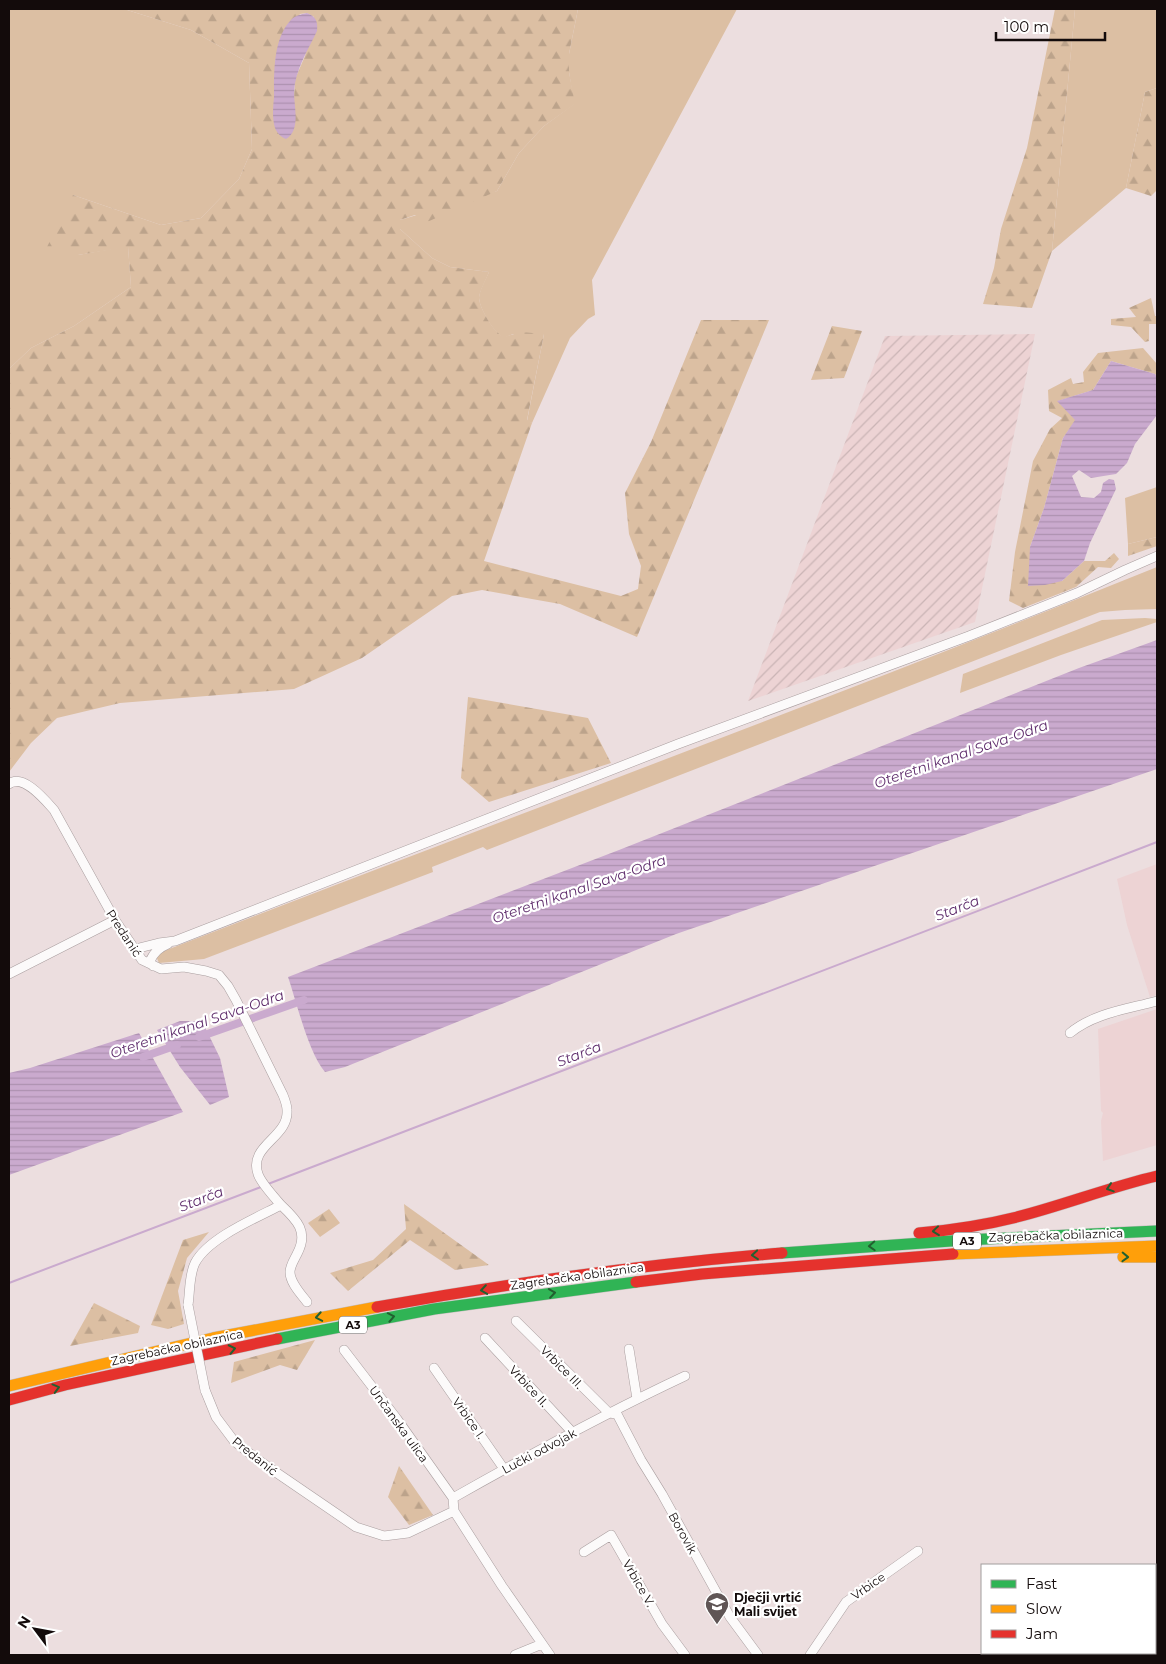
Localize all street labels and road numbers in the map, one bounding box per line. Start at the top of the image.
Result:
street label: Predanić [103,906,145,960]
street label: Zagrebačka obilaznica [988,1225,1124,1245]
road number: A3 [953,1232,981,1250]
street label: Zagrebačka obilaznica [509,1259,645,1293]
road number: A3 [339,1316,367,1334]
street label: Zagrebačka obilaznica [110,1326,244,1368]
street label: Vrbice III. [537,1342,587,1392]
street label: Vrbice II. [506,1362,552,1410]
street label: Unčanska ulica [366,1383,432,1465]
street label: Vrbice I. [449,1394,489,1442]
street label: Lučki odvojak [499,1425,580,1477]
street label: Predanić [229,1433,281,1479]
street label: Borovik [665,1509,701,1557]
street label: Vrbice V. [620,1557,658,1609]
street label: Vrbice [848,1569,888,1603]

